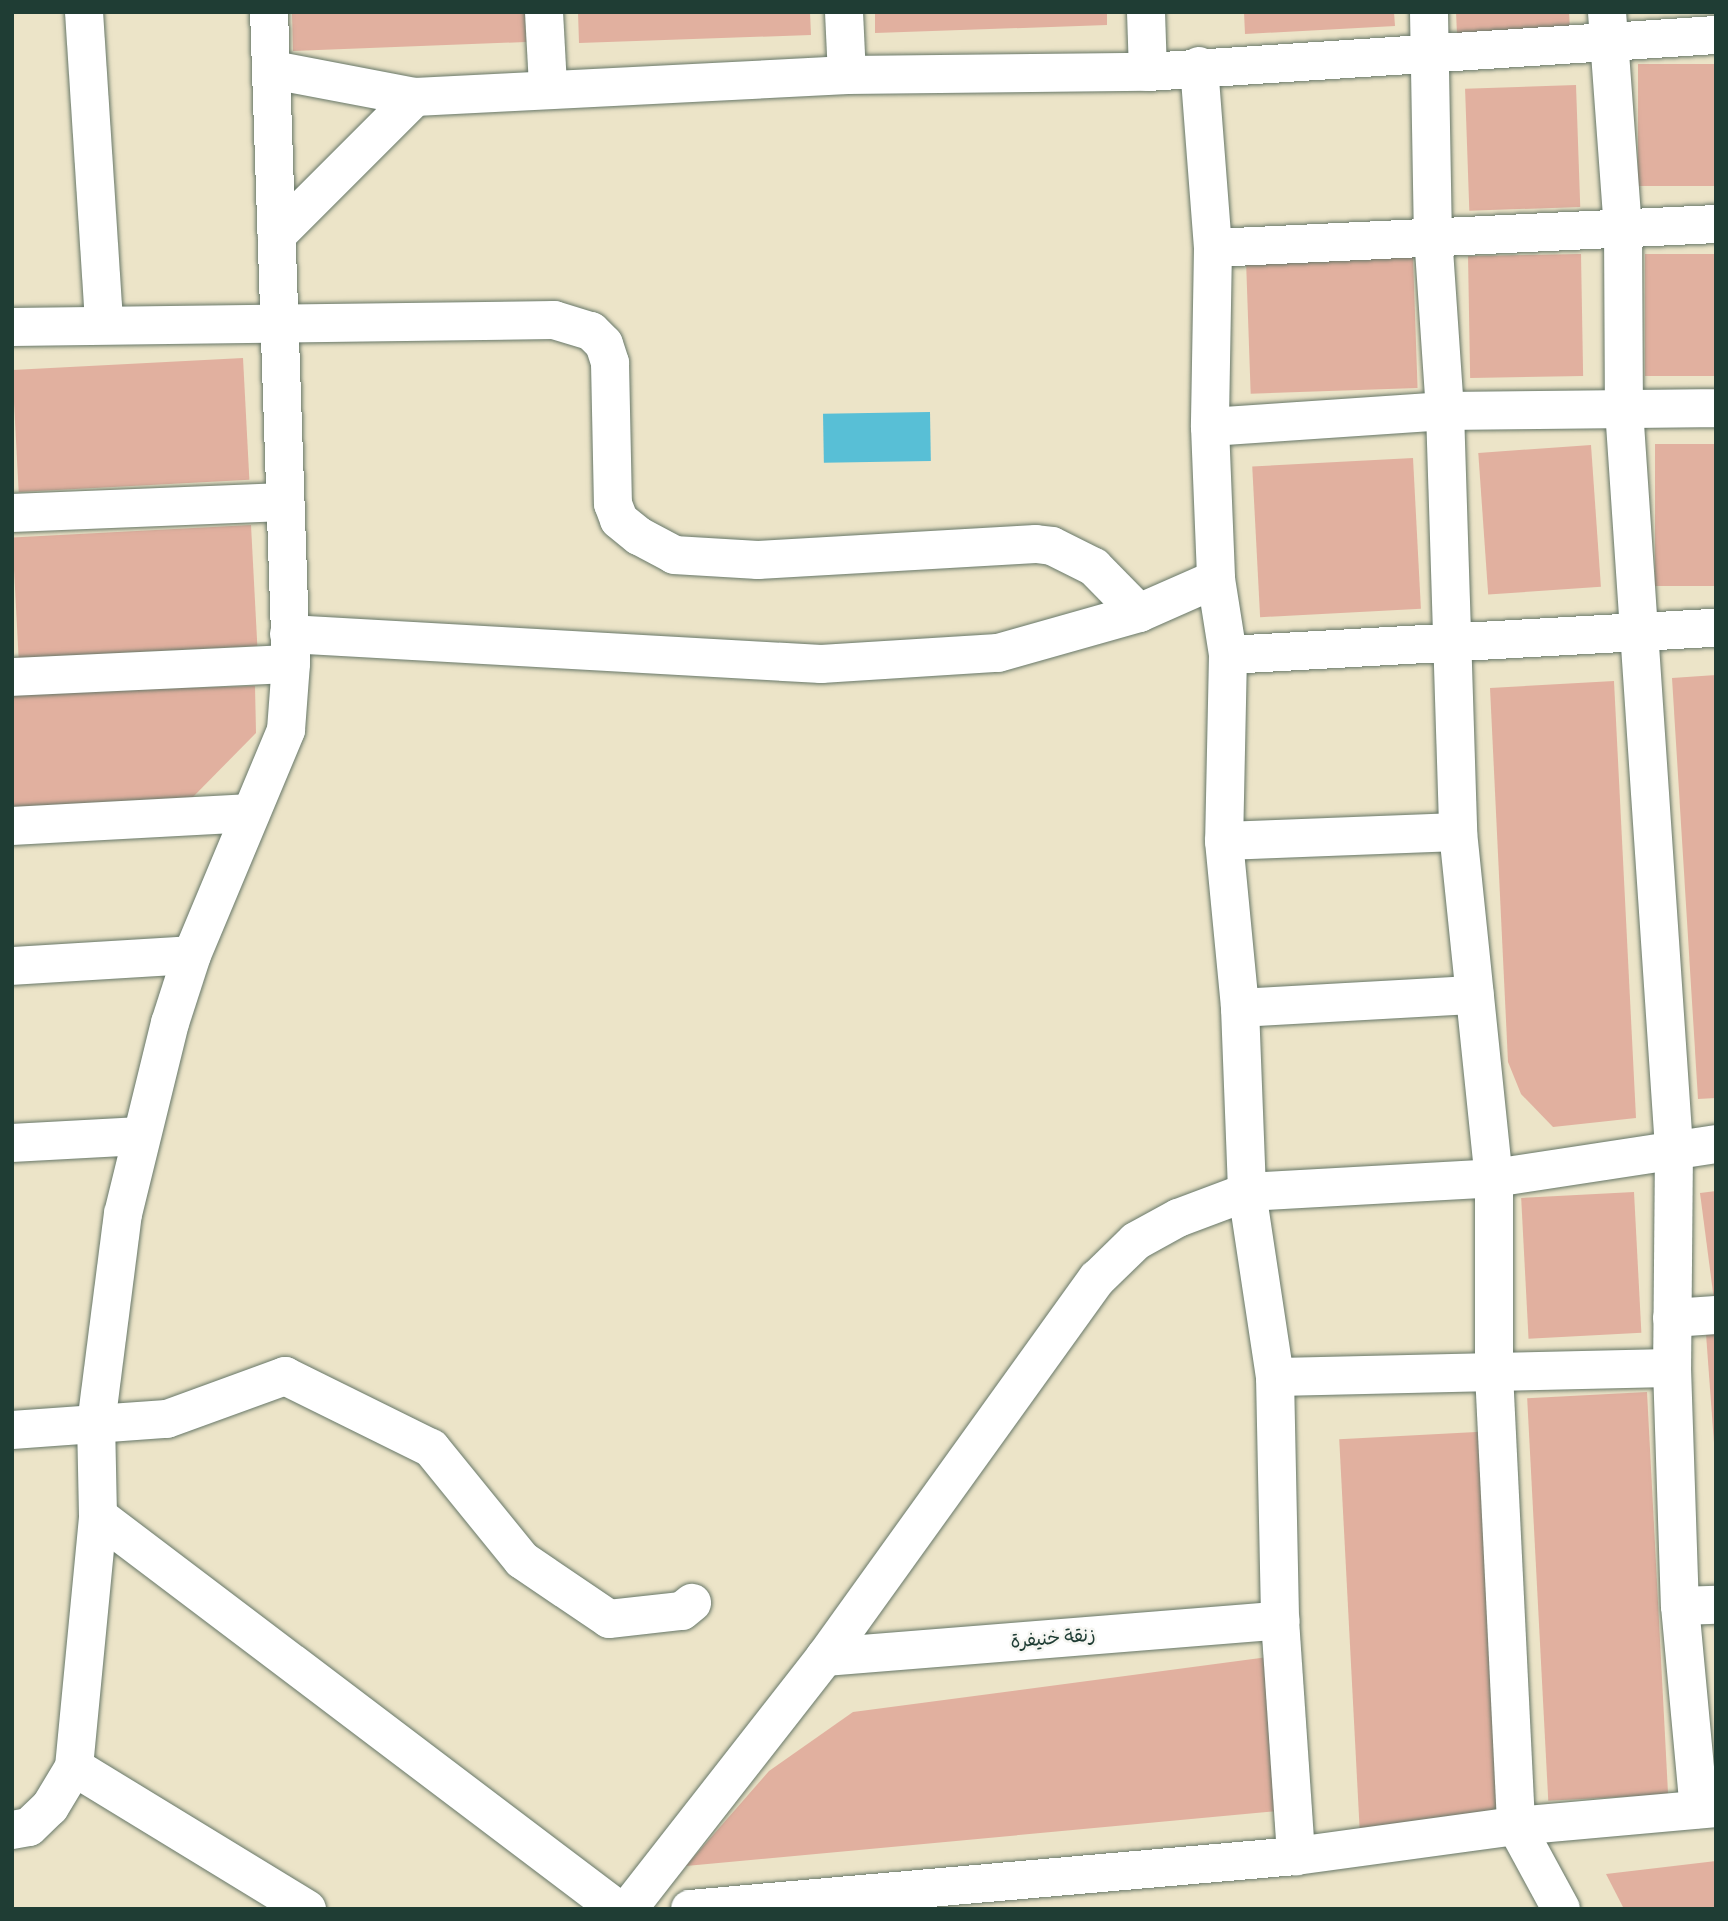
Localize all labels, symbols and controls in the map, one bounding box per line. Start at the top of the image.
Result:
street label: زنقة خنيفرة [1010,1624,1096,1654]

